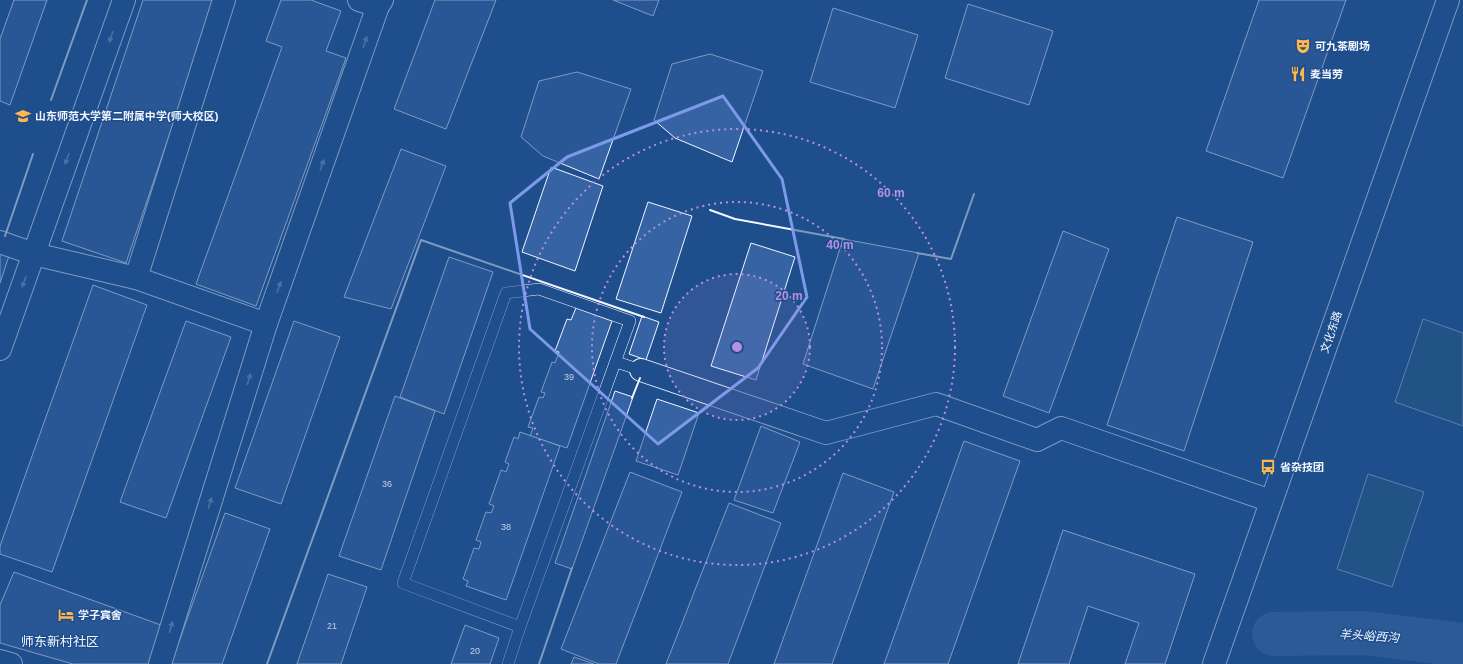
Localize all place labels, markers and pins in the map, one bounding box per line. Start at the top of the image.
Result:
theatre icon: 可九茶剧场 [1294,37,1312,55]
place label: 可九茶剧场 [1315,40,1370,52]
restaurant icon: 麦当劳 [1289,65,1307,83]
place label: 麦当劳 [1310,68,1343,80]
school or university icon: 山东师范大学第二附属中学(师大校区) [14,107,32,125]
place label: 山东师范大学第二附属中学(师大校区) [35,110,219,122]
centre of rings [730,340,744,354]
bus stop icon: 省杂技团 [1259,458,1277,476]
place label: 省杂技团 [1280,461,1324,473]
hotel icon: 学子宾舍 [57,606,75,624]
place label: 学子宾舍 [78,609,122,621]

